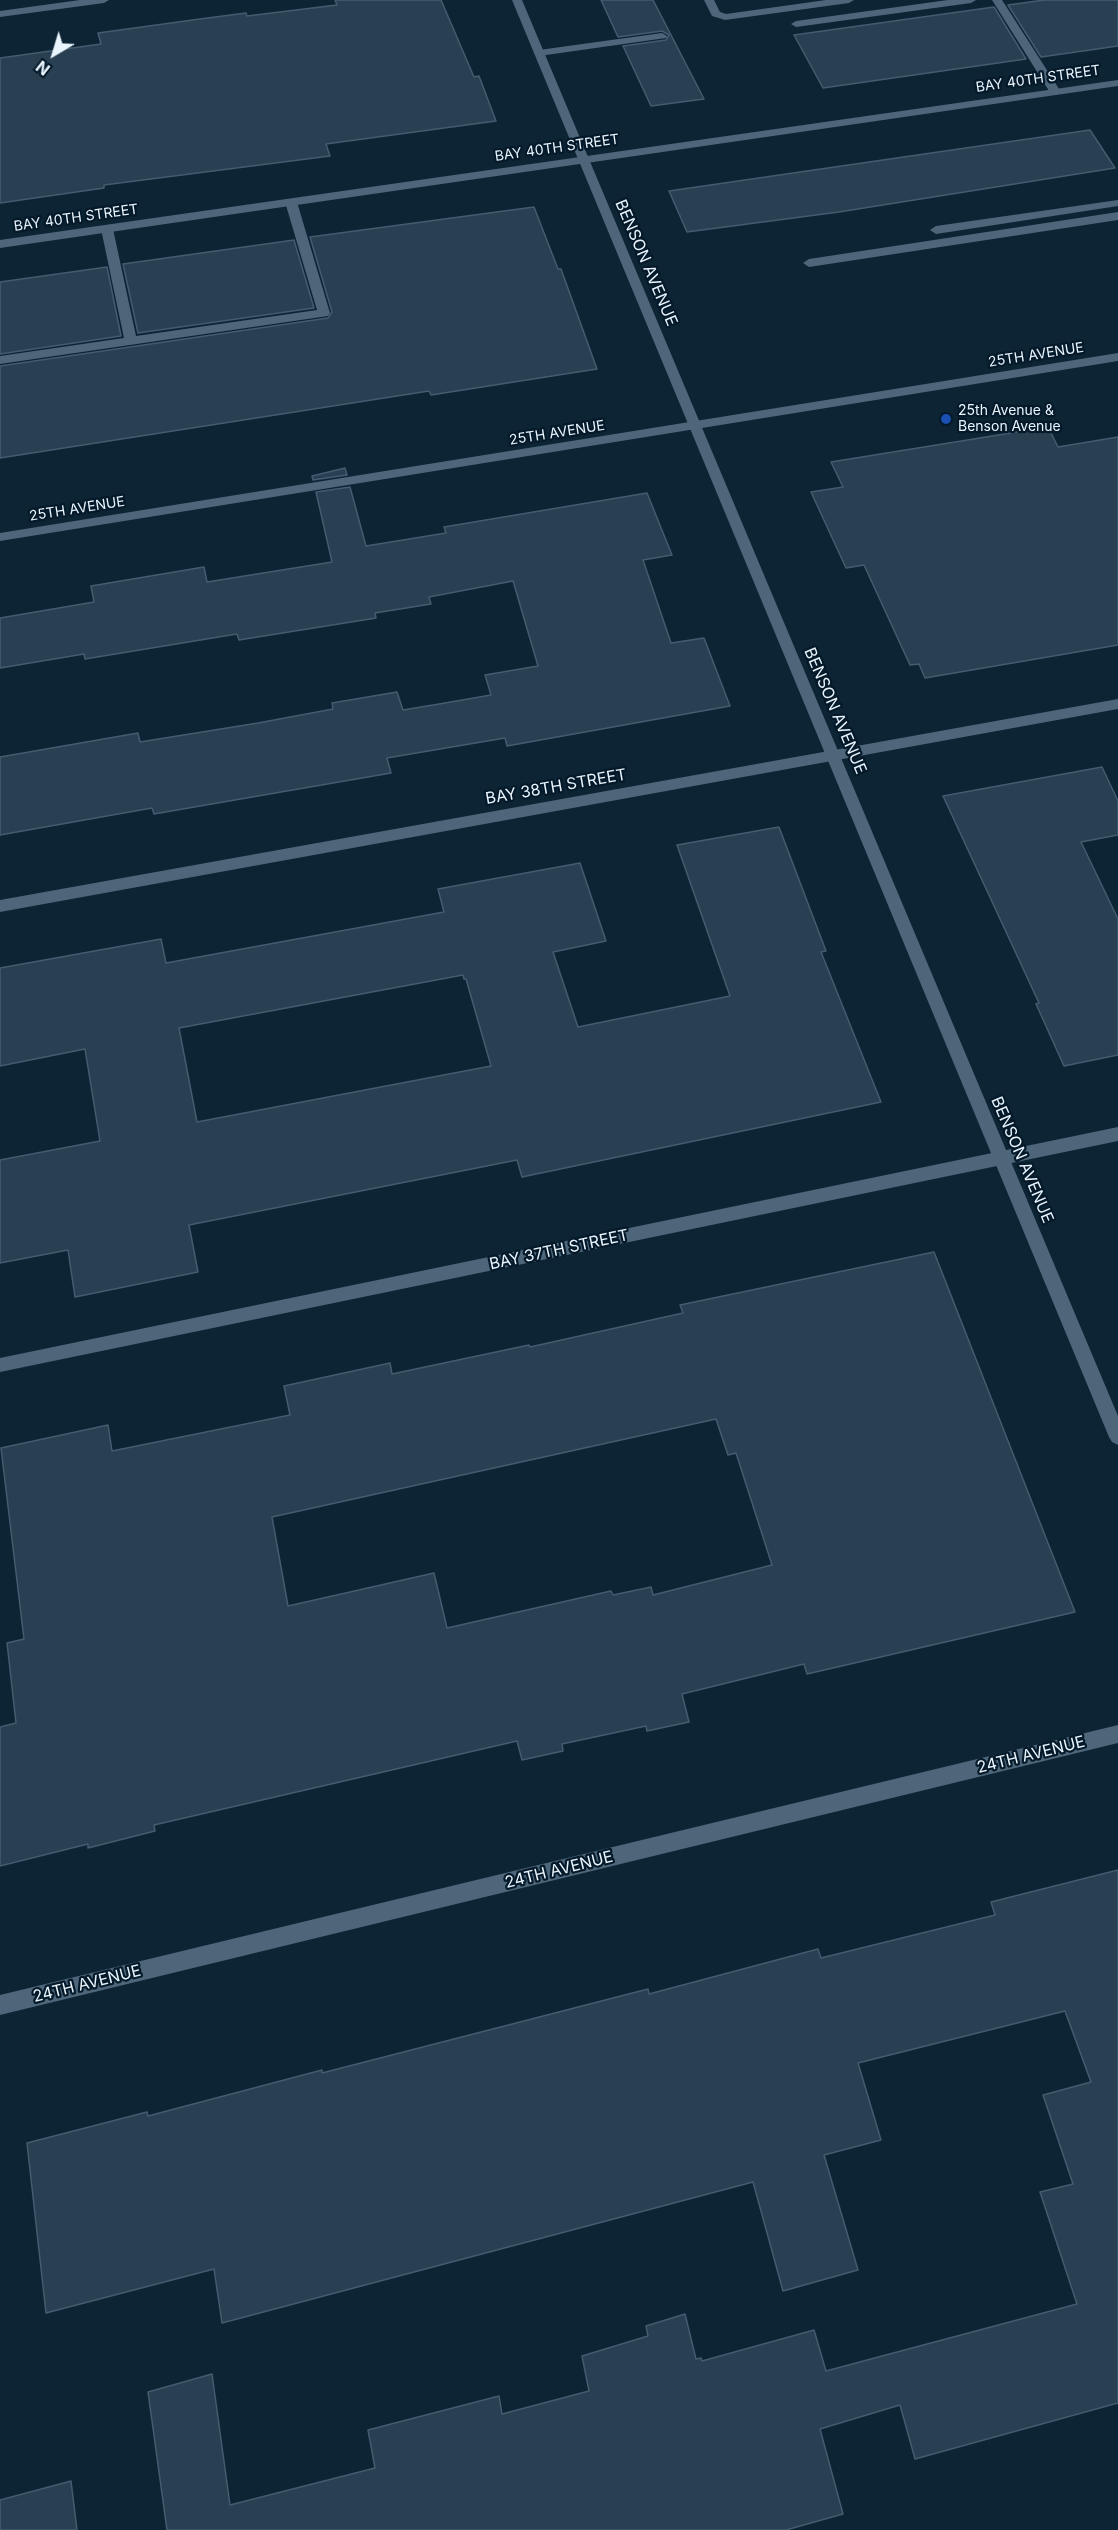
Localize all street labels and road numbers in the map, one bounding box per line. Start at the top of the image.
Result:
street label: BAY 40TH STREET [975,62,1101,96]
street label: BAY 40TH STREET [494,131,620,165]
street label: BENSON AVENUE [611,197,681,329]
street label: BAY 40TH STREET [13,201,139,235]
street label: 25TH AVENUE [987,339,1085,371]
street label: 25TH AVENUE [508,417,606,449]
street label: 25TH AVENUE [28,493,126,525]
street label: BENSON AVENUE [800,645,870,777]
street label: BAY 38TH STREET [484,765,628,809]
street label: BENSON AVENUE [987,1094,1057,1226]
street label: BAY 37TH STREET [488,1226,630,1274]
street label: 24TH AVENUE [975,1732,1087,1778]
street label: 24TH AVENUE [503,1847,615,1893]
street label: 24TH AVENUE [31,1961,143,2007]

